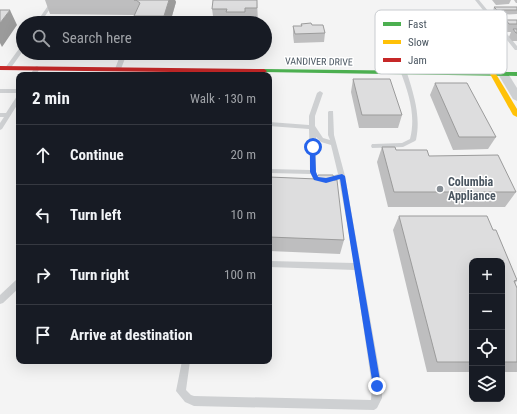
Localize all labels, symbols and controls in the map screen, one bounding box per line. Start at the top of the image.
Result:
legend [375,10,507,74]
search box [16,16,272,60]
text: Fast [408,18,427,31]
icon: search [30,27,52,49]
text: Search here [62,29,132,47]
text: Slow [408,36,429,49]
text: Jam [408,54,427,67]
street label: VANDIVER DRIVE [285,55,353,68]
text: 2 min [32,88,70,108]
text: Walk · 130 m [190,91,256,106]
route start [304,138,322,156]
icon: ahead [32,144,54,166]
text: Continue [70,146,124,164]
text: 20 m [230,147,256,162]
place label: Columbia Appliance [448,175,496,203]
marker: Columbia Appliance [435,184,445,194]
icon: left [32,204,54,226]
text: Turn left [70,206,121,224]
text: 10 m [230,207,256,222]
map controls [469,258,505,402]
button: + [469,258,505,294]
icon: right [32,264,54,286]
text: Turn right [70,266,129,284]
text: 100 m [224,267,256,282]
button: − [469,294,505,330]
icon: arrive [32,324,54,346]
text: Arrive at destination [70,326,193,344]
button: locate [469,330,505,366]
button: layers [469,366,505,402]
route end [368,377,386,395]

